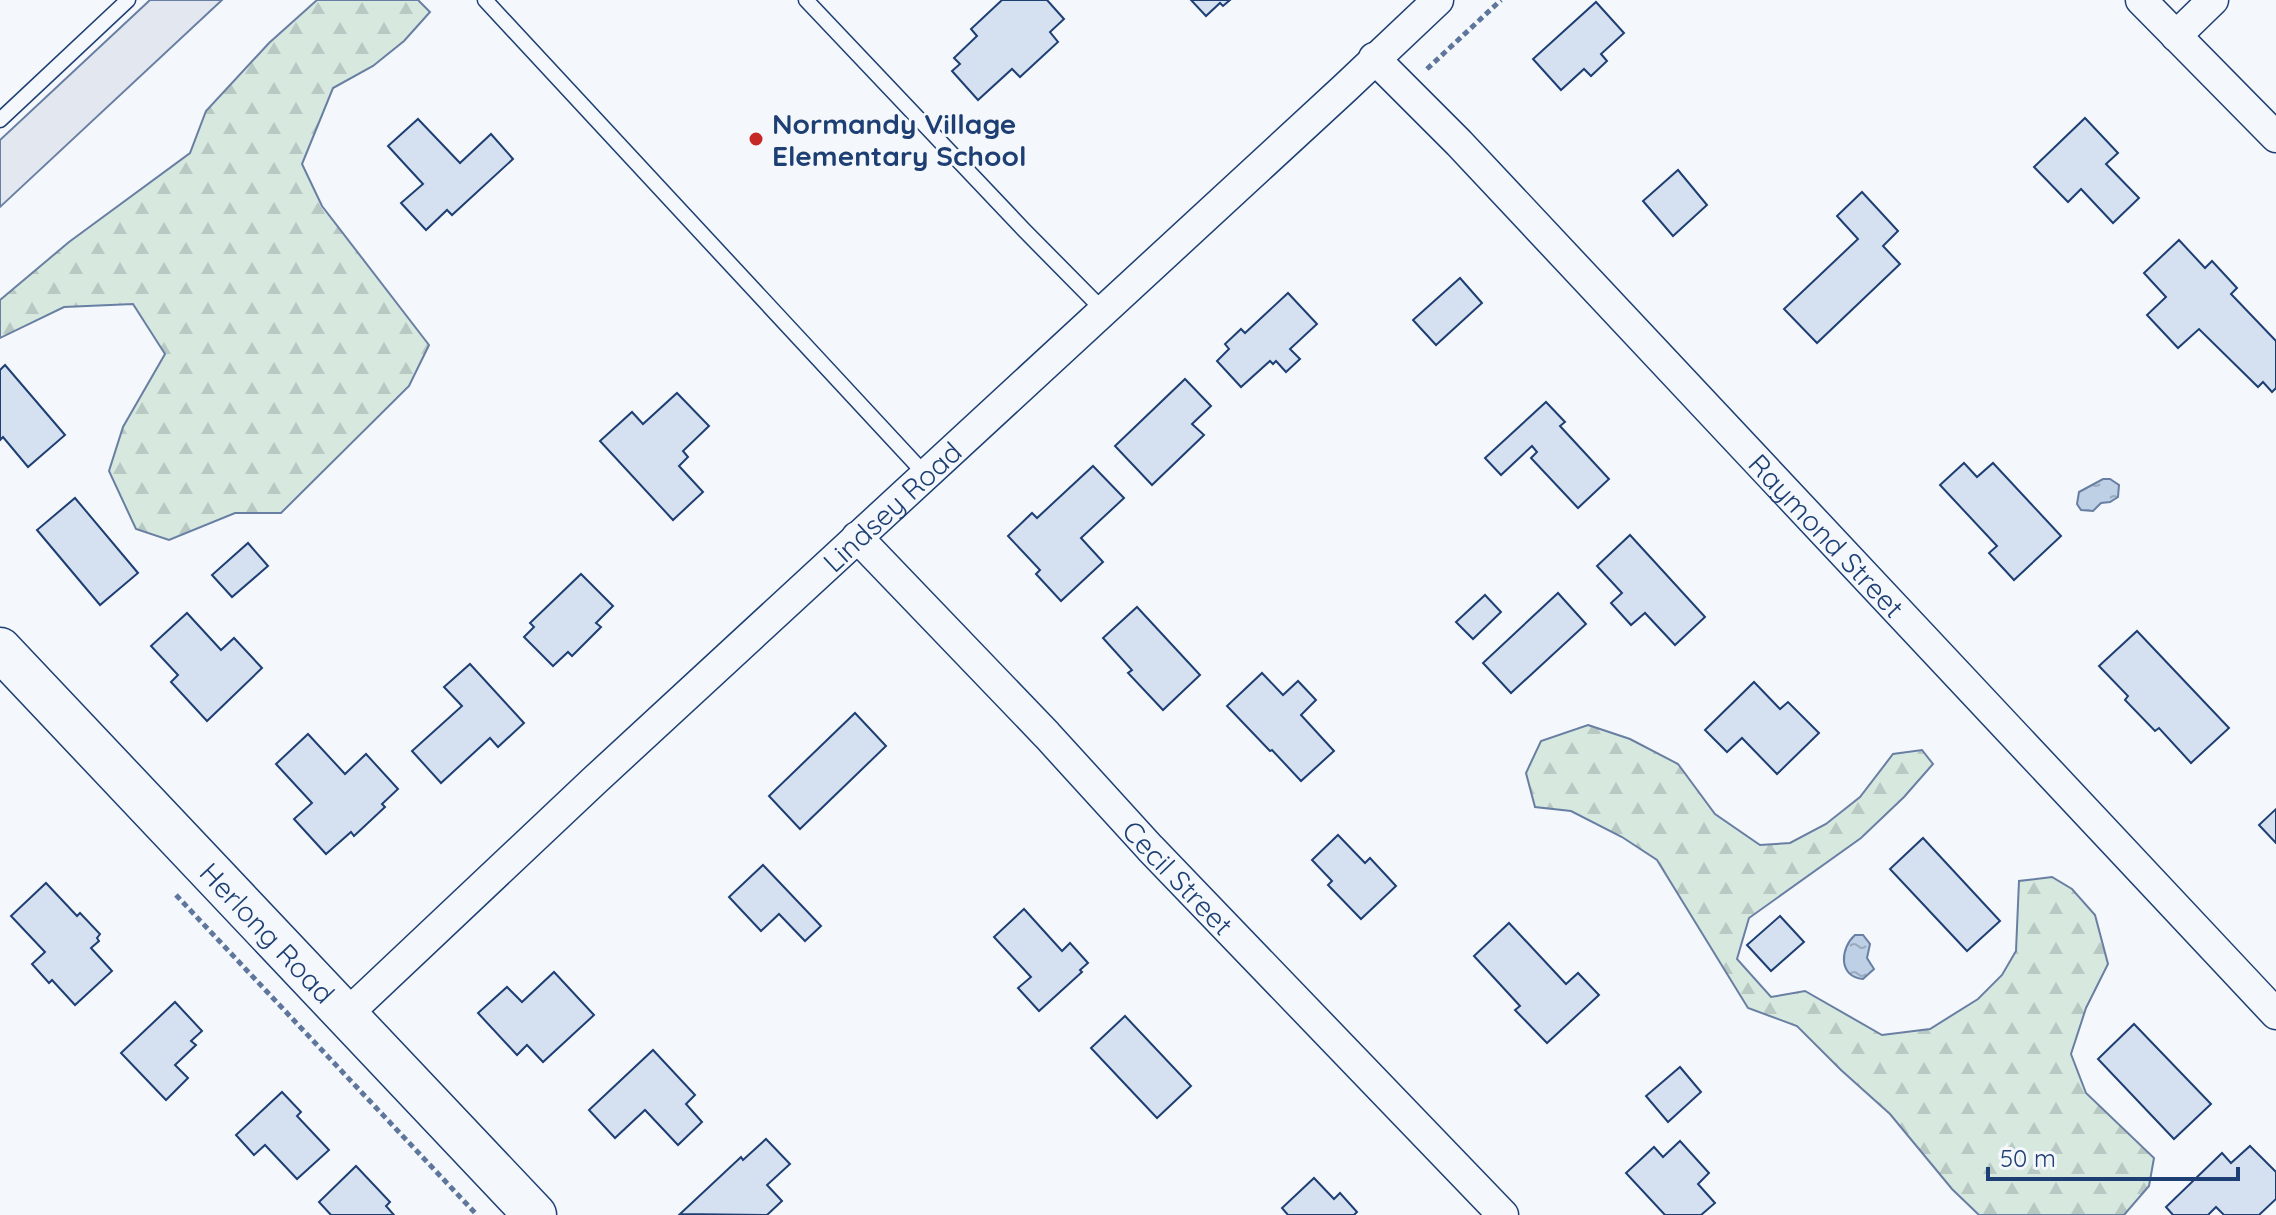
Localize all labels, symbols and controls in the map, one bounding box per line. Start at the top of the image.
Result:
place label: Normandy Village Elementary School [772,106,1027,173]
marker: Normandy Village Elementary School [747,130,765,148]
street label: Lindsey Road [815,434,968,579]
street label: Raymond Street [1742,446,1912,624]
street label: Cecil Street [1116,813,1241,942]
street label: Herlong Road [193,855,343,1010]
scale bar [1988,1131,2238,1181]
text: 50 m [2000,1143,2056,1173]

